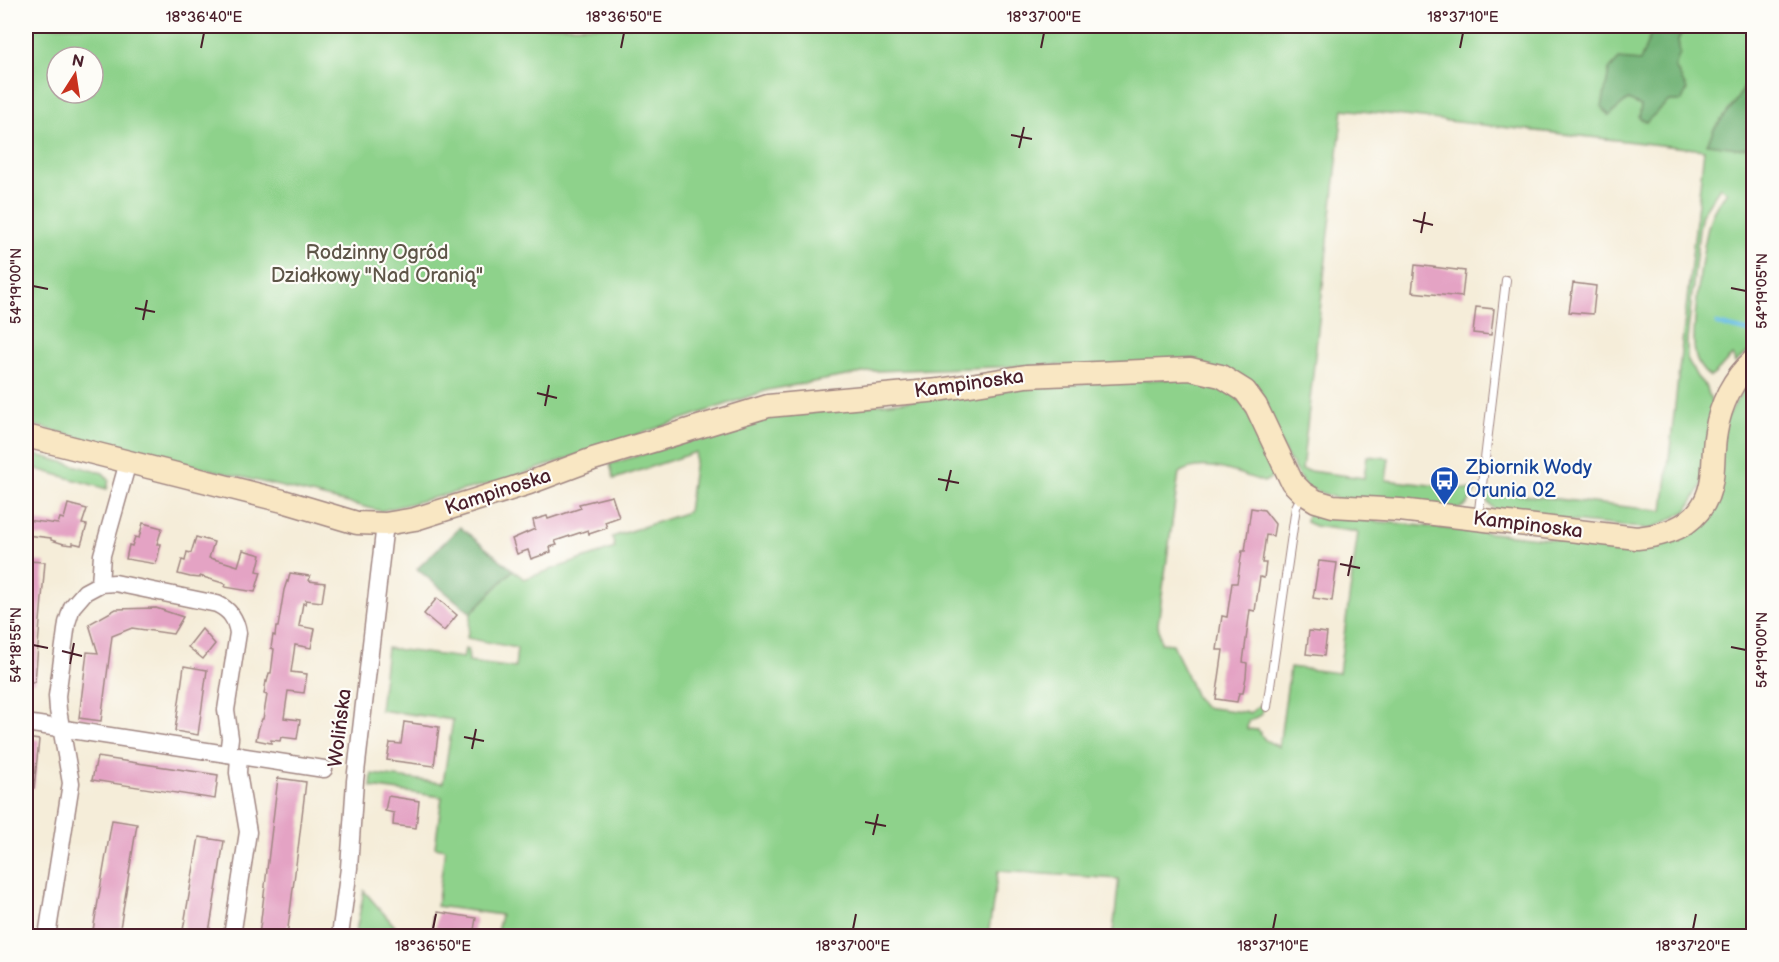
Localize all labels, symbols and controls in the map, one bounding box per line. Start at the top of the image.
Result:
text: 18°36'40"E [166,8,242,27]
text: 18°36'50"E [586,8,662,27]
text: 18°37'00"E [1007,8,1081,27]
text: 18°37'10"E [1427,8,1499,27]
north arrow [45,45,105,105]
text: N [70,51,86,72]
park label: Rodzinny Ogród Działkowy "Nad Oranią" [271,241,483,288]
text: 54°19'00"N [7,248,26,324]
text: 54°19'05"N [1753,253,1772,329]
street label: Kampinoska [913,364,1025,404]
place label: Zbiornik Wody Orunia 02 [1465,456,1592,503]
street label: Kampinoska [442,464,554,520]
bus stop icon: Zbiornik Wody Orunia 02 [1429,464,1461,506]
street label: Kampinoska [1472,506,1584,544]
text: 54°18'55"N [7,607,26,683]
text: 54°19'00"N [1753,612,1772,688]
street label: Wolińska [323,687,357,769]
text: 18°36'50"E [395,937,471,956]
text: 18°37'00"E [816,937,890,956]
text: 18°37'10"E [1237,937,1309,956]
text: 18°37'20"E [1656,937,1730,956]

